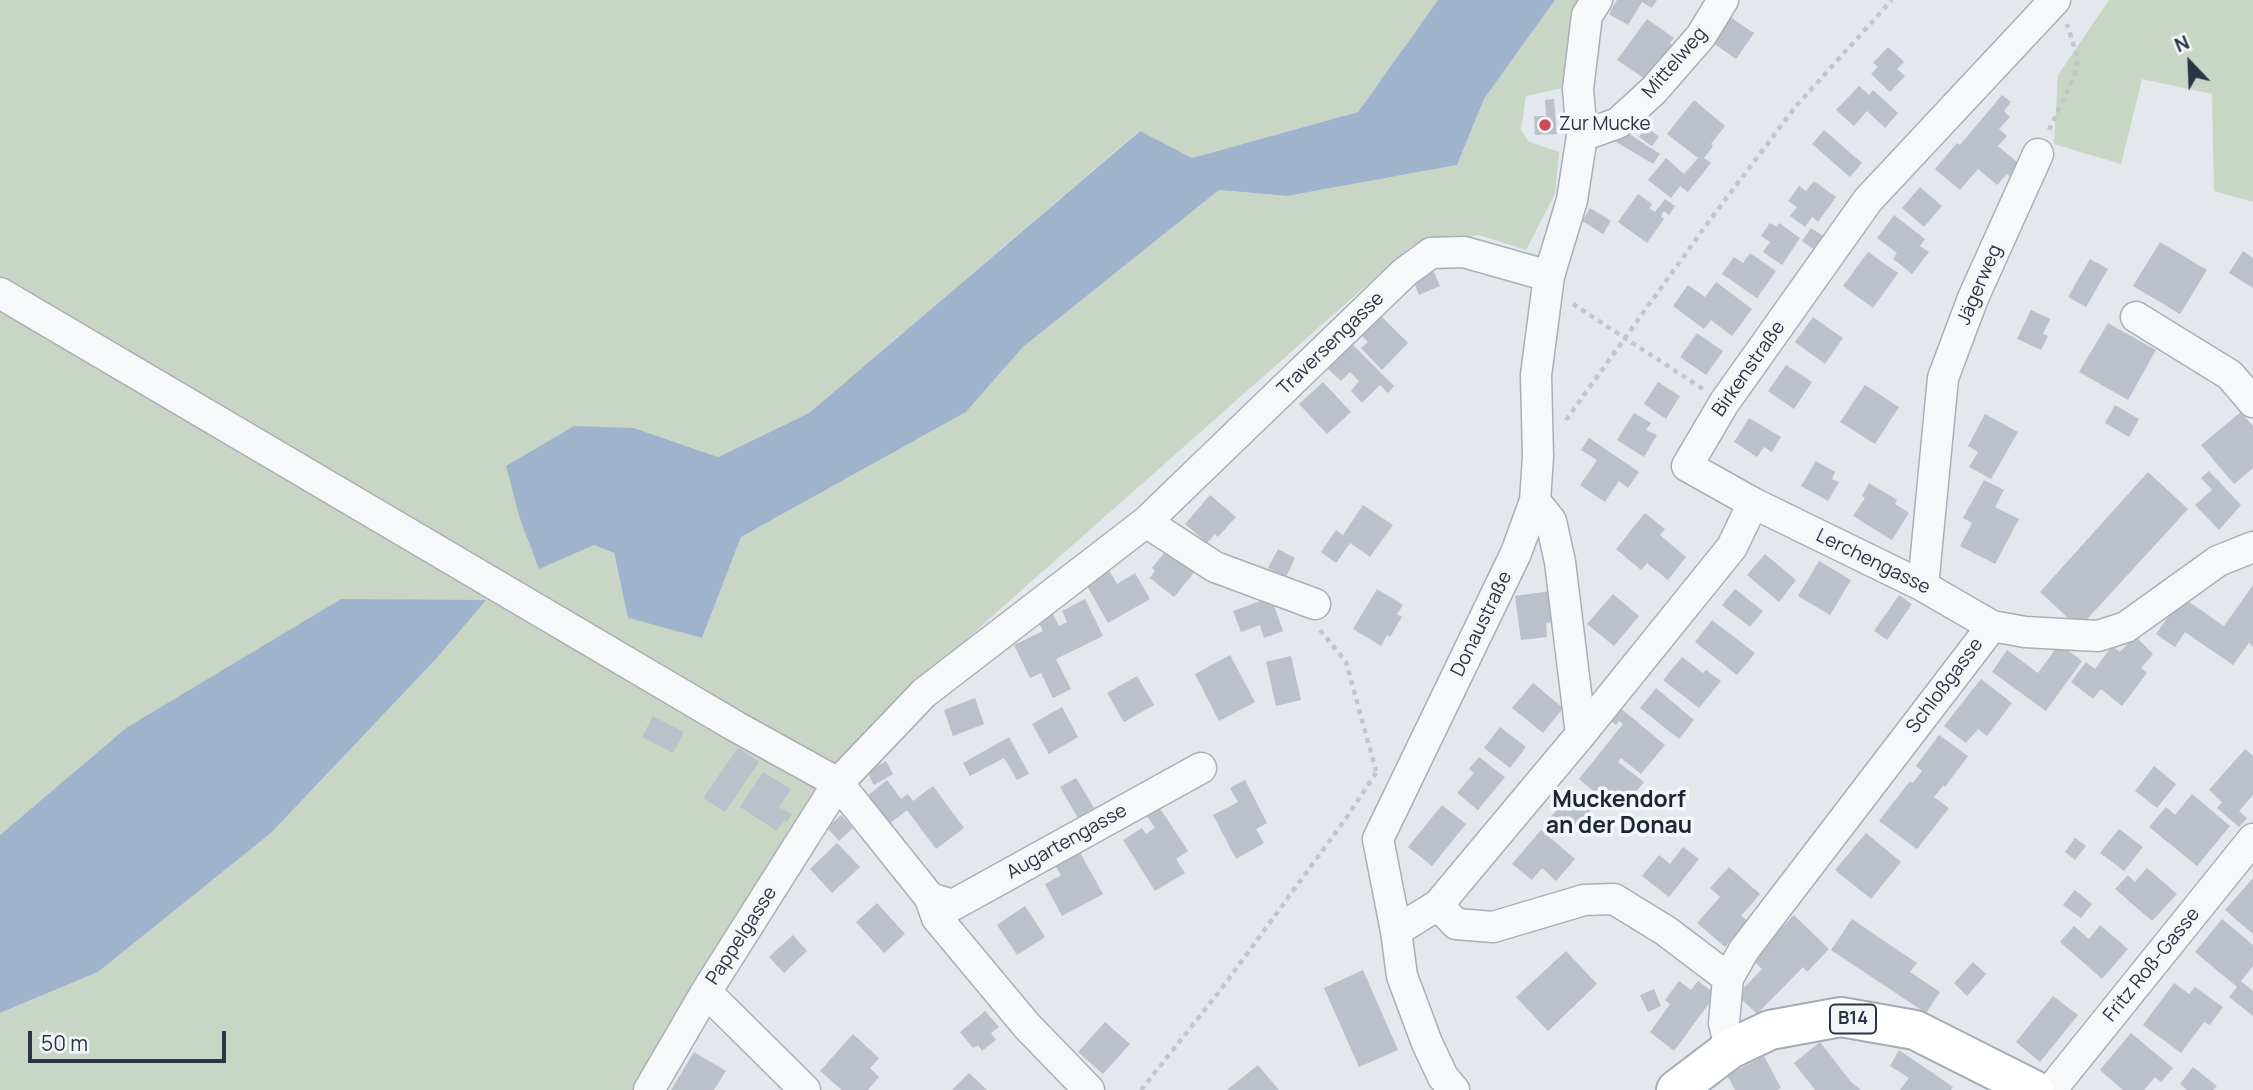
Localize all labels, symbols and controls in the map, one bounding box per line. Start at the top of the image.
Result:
street label: Mittelweg [1638,23,1712,103]
north arrow [2155,28,2225,98]
text: N [2170,29,2193,58]
place label: Zur Mucke [1559,114,1651,136]
marker: Zur Mucke [1537,117,1553,133]
street label: Jägerweg [1953,241,2007,329]
street label: Traversengasse [1273,288,1389,400]
street label: Birkenstraße [1708,317,1790,421]
street label: Lerchengasse [1812,525,1934,599]
street label: Donaustraße [1447,568,1517,680]
street label: Schloßgasse [1902,634,1988,738]
district label: Muckendorf an der Donau [1546,787,1692,841]
street label: Augartengasse [1003,800,1131,884]
street label: Pappelgasse [702,883,782,989]
street label: Fritz Roß-Gasse [2099,903,2205,1027]
road number: B14 [1830,1004,1876,1034]
scale bar [32,1016,229,1060]
text: 50 m [41,1029,88,1057]

